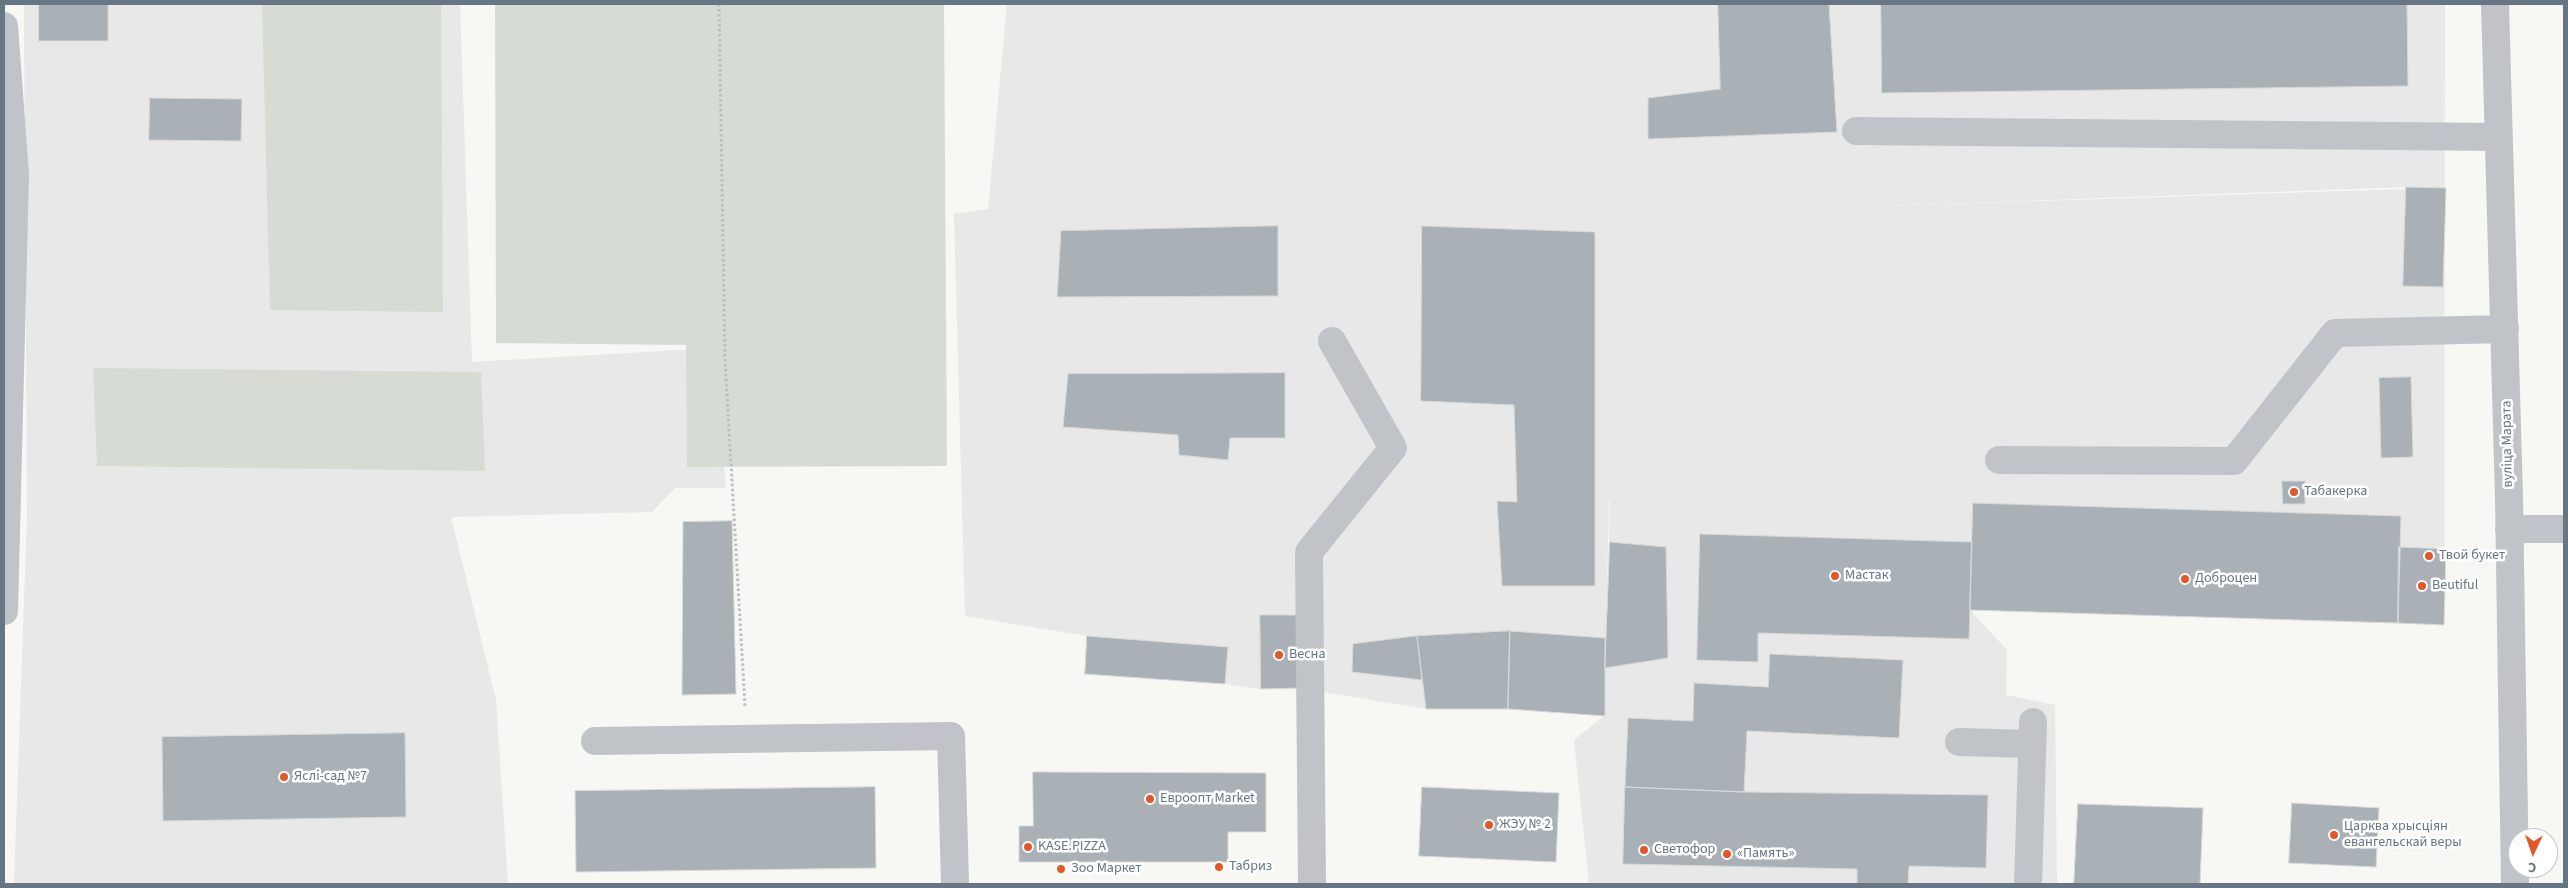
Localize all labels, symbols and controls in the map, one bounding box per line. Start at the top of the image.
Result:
street label: вуліца Марата [2499,400,2517,488]
place label: Табакерка [2304,484,2367,500]
marker: Табакерка [2288,486,2300,498]
place label: Твой букет [2439,548,2505,564]
marker: Твой букет [2423,550,2435,562]
place label: Мастак [1845,568,1889,584]
marker: Мастак [1829,570,1841,582]
place label: Доброцен [2195,571,2257,587]
marker: Доброцен [2179,573,2191,585]
place label: Beutiful [2432,578,2478,594]
marker: Beutiful [2416,580,2428,592]
place label: Весна [1289,647,1325,663]
marker: Весна [1273,649,1285,661]
place label: Яслі-сад №7 [294,769,367,785]
marker: Яслі-сад №7 [278,771,290,783]
place label: Евроопт Market [1160,791,1255,807]
marker: Евроопт Market [1144,793,1156,805]
place label: ЖЭУ № 2 [1499,817,1551,833]
marker: ЖЭУ № 2 [1483,819,1495,831]
place label: Царква хрысціян евангельскай веры [2344,819,2462,852]
north arrow [2508,828,2558,878]
marker: Царква хрысціян евангельскай веры [2328,829,2340,841]
place label: KASE.PIZZA [1038,839,1106,855]
marker: KASE.PIZZA [1022,841,1034,853]
place label: Светофор [1654,842,1715,858]
marker: Светофор [1638,844,1650,856]
place label: «Память» [1737,846,1794,862]
marker: «Память» [1721,848,1733,860]
text: С [2528,857,2537,877]
place label: Табриз [1229,859,1272,875]
place label: Зоо Маркет [1071,861,1142,877]
marker: Табриз [1213,861,1225,873]
marker: Зоо Маркет [1055,863,1067,875]

